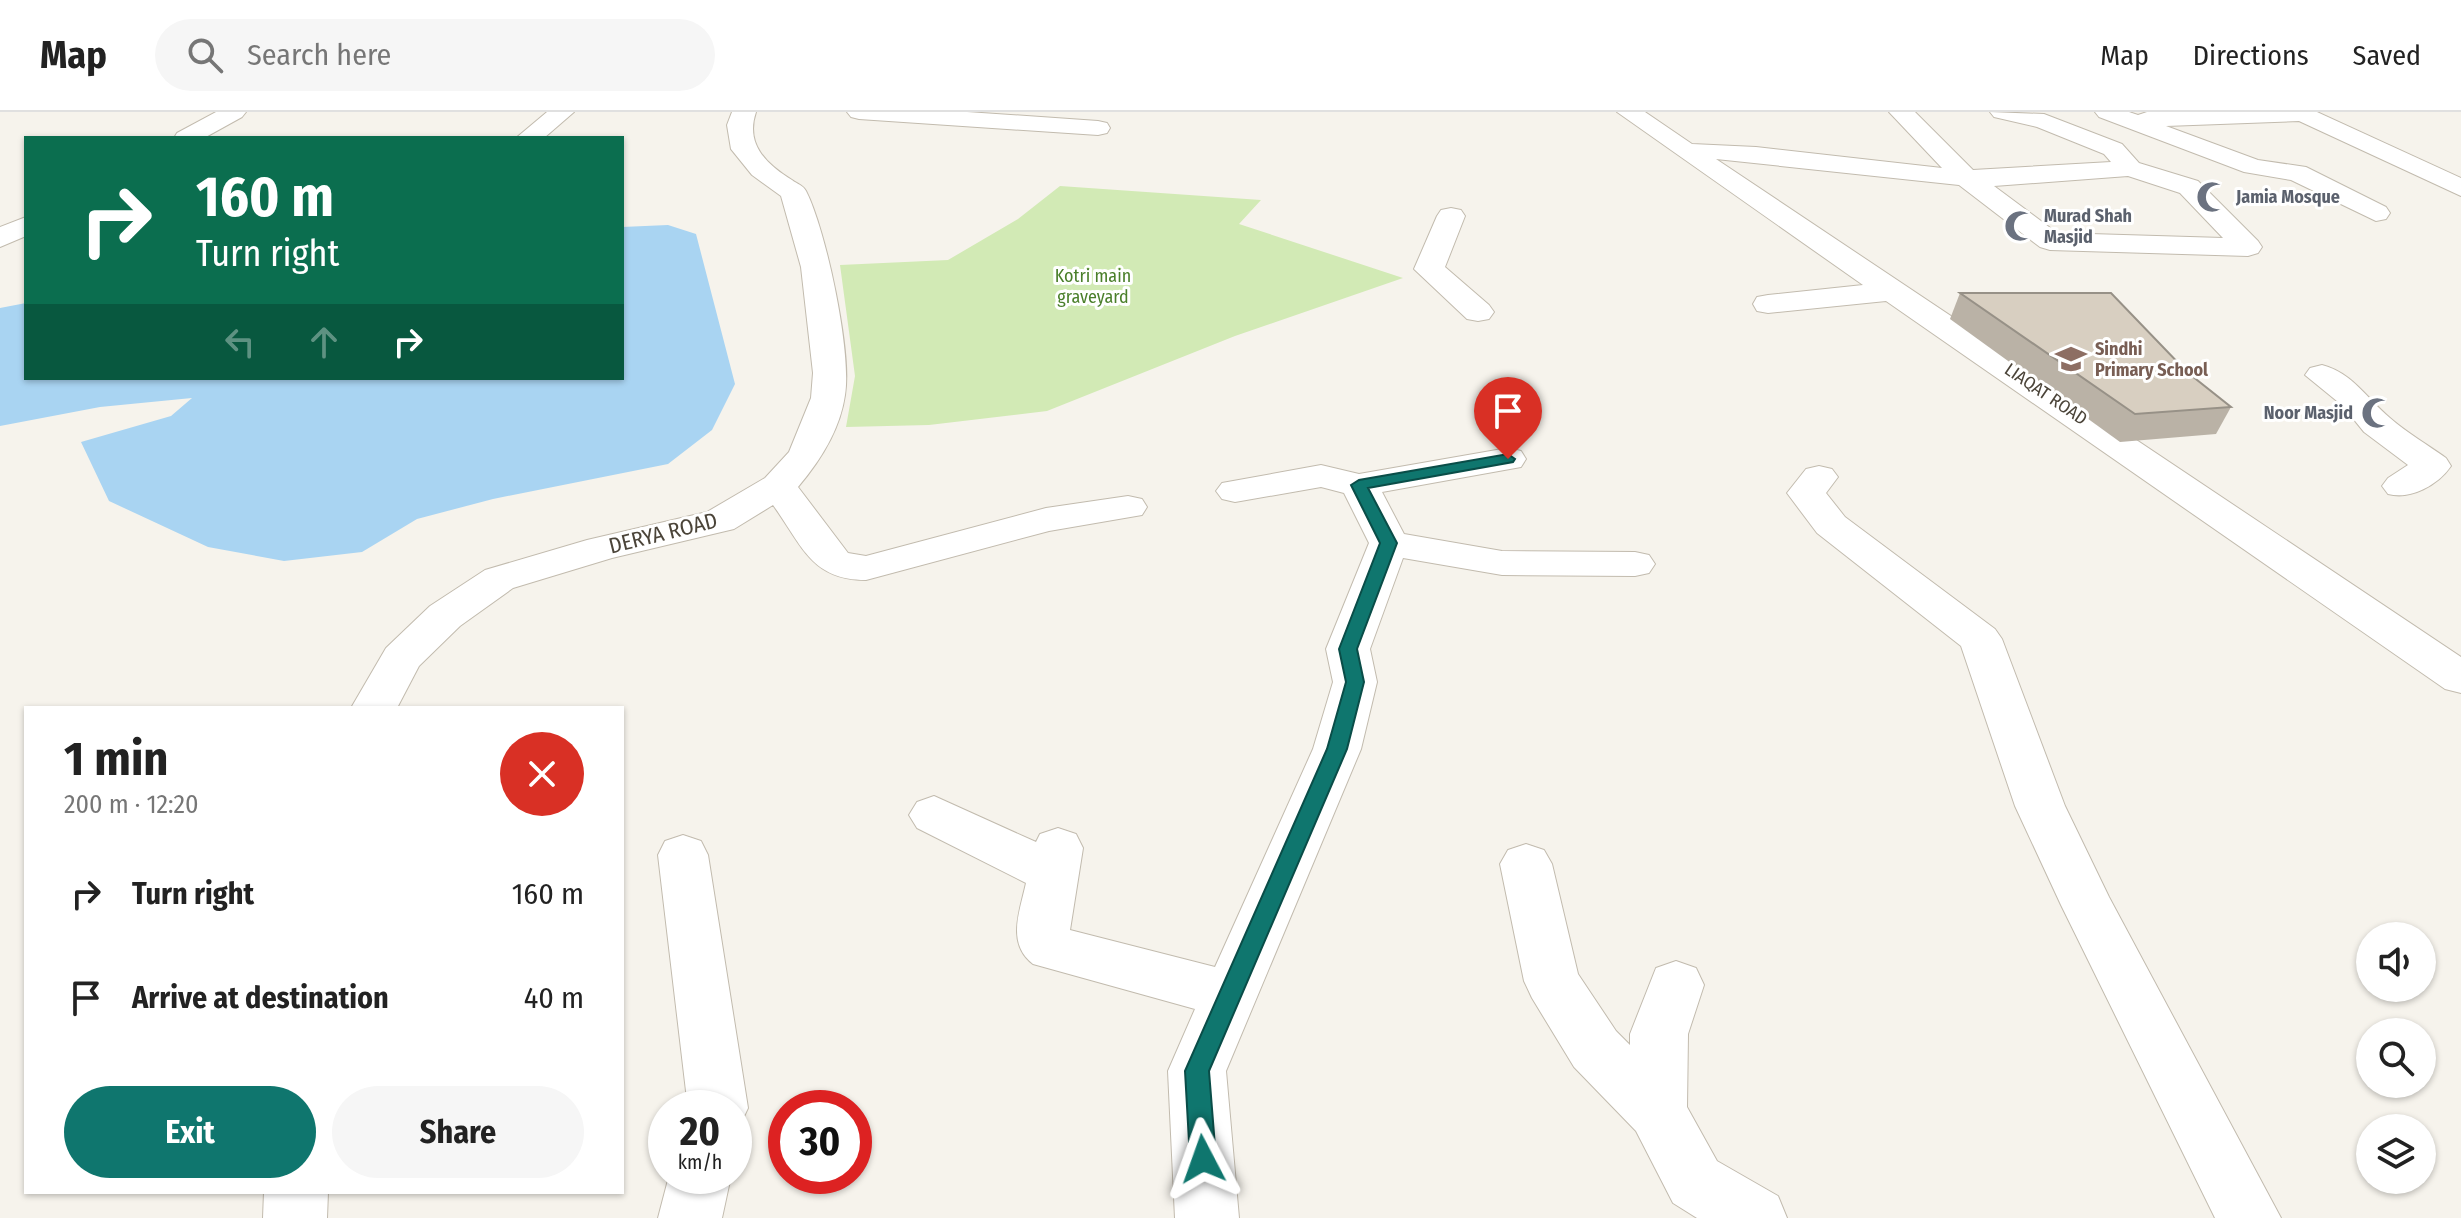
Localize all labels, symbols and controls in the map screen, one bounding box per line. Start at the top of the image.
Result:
search box [155,19,715,91]
text: Map [40,32,107,78]
icon: search [183,33,227,77]
text: Search here [247,37,391,73]
text: Map [2100,39,2149,72]
text: Directions [2193,39,2309,72]
text: Saved [2353,39,2421,72]
text: 160 m [196,164,334,231]
icon: right [64,168,168,272]
mosque icon: Jamia Mosque [2195,180,2229,214]
place label: Jamia Mosque [2235,186,2340,208]
place label: Murad Shah Masjid [2044,205,2132,248]
mosque icon: Murad Shah Masjid [2003,209,2037,243]
text: Turn right [196,232,339,276]
park label: Kotri main graveyard [1055,265,1131,308]
icon: left [218,320,262,364]
icon: ahead [302,320,346,364]
icon: right [386,320,430,364]
place label: Sindhi Primary School [2095,338,2208,381]
school or university icon: Sindhi Primary School [2054,342,2088,376]
street label: LIAQAT ROAD [2000,358,2092,430]
pin [1474,377,1542,459]
icon: arrive [1486,389,1530,433]
mosque icon: Noor Masjid [2360,396,2394,430]
place label: Noor Masjid [2264,402,2353,424]
street label: DERYA ROAD [606,506,720,560]
text: 1 min [64,730,169,788]
button: close [500,732,584,816]
text: 200 m · 12:20 [64,789,199,820]
icon: right [64,872,108,916]
text: Turn right [132,876,254,912]
text: 160 m [512,876,584,912]
map controls [2356,922,2436,1194]
button: sound [2356,922,2436,1002]
icon: arrive [64,976,108,1020]
text: Arrive at destination [132,980,389,1016]
text: 40 m [524,980,584,1016]
button: search [2356,1018,2436,1098]
button: Exit [64,1086,316,1178]
button: Share [332,1086,584,1178]
speed limit sign: 30 [768,1090,872,1194]
text: 20 [680,1108,720,1156]
button: layers [2356,1114,2436,1194]
position arrow [1161,1117,1245,1201]
text: km/h [678,1150,722,1174]

